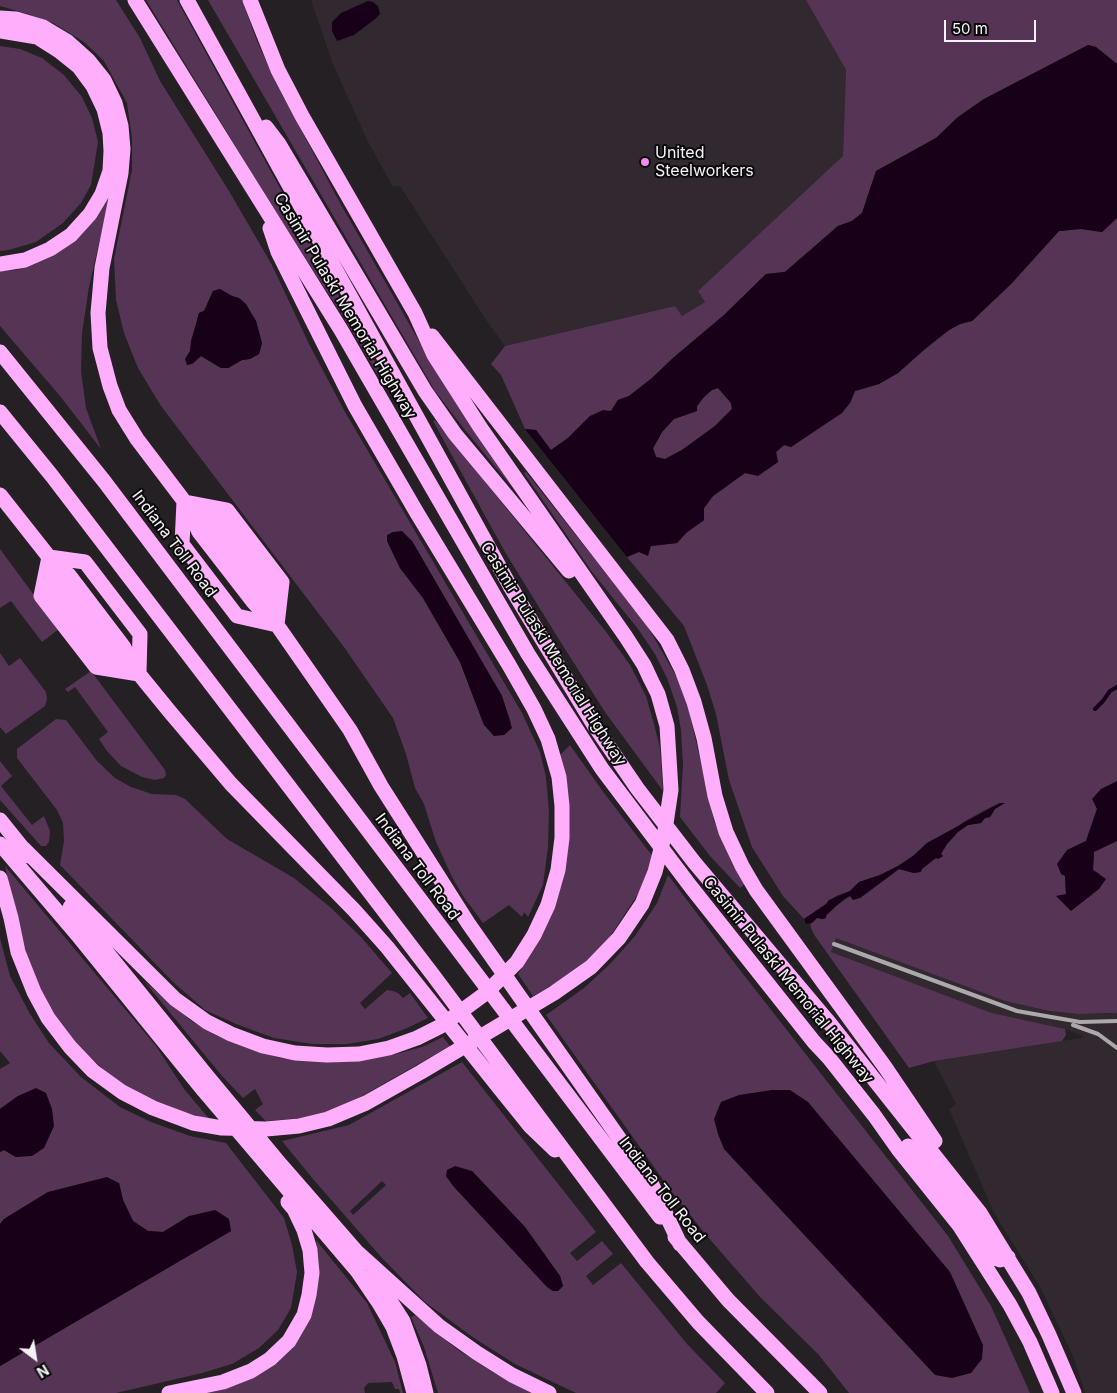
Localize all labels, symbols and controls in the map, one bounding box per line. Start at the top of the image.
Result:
scale bar [947,10,1040,42]
text: 50 m [952,19,988,38]
place label: United Steelworkers [655,143,754,181]
marker: United Steelworkers [639,156,651,168]
street label: Casimir Pulaski Memorial Highway [270,189,420,423]
street label: Indiana Toll Road [128,487,220,601]
street label: Casimir Pulaski Memorial Highway [476,539,630,769]
street label: Indiana Toll Road [371,810,463,924]
street label: Casimir Pulaski Memorial Highway [699,873,877,1087]
street label: Indiana Toll Road [615,1133,709,1247]
north arrow [10,1333,60,1383]
text: N [34,1361,52,1381]

